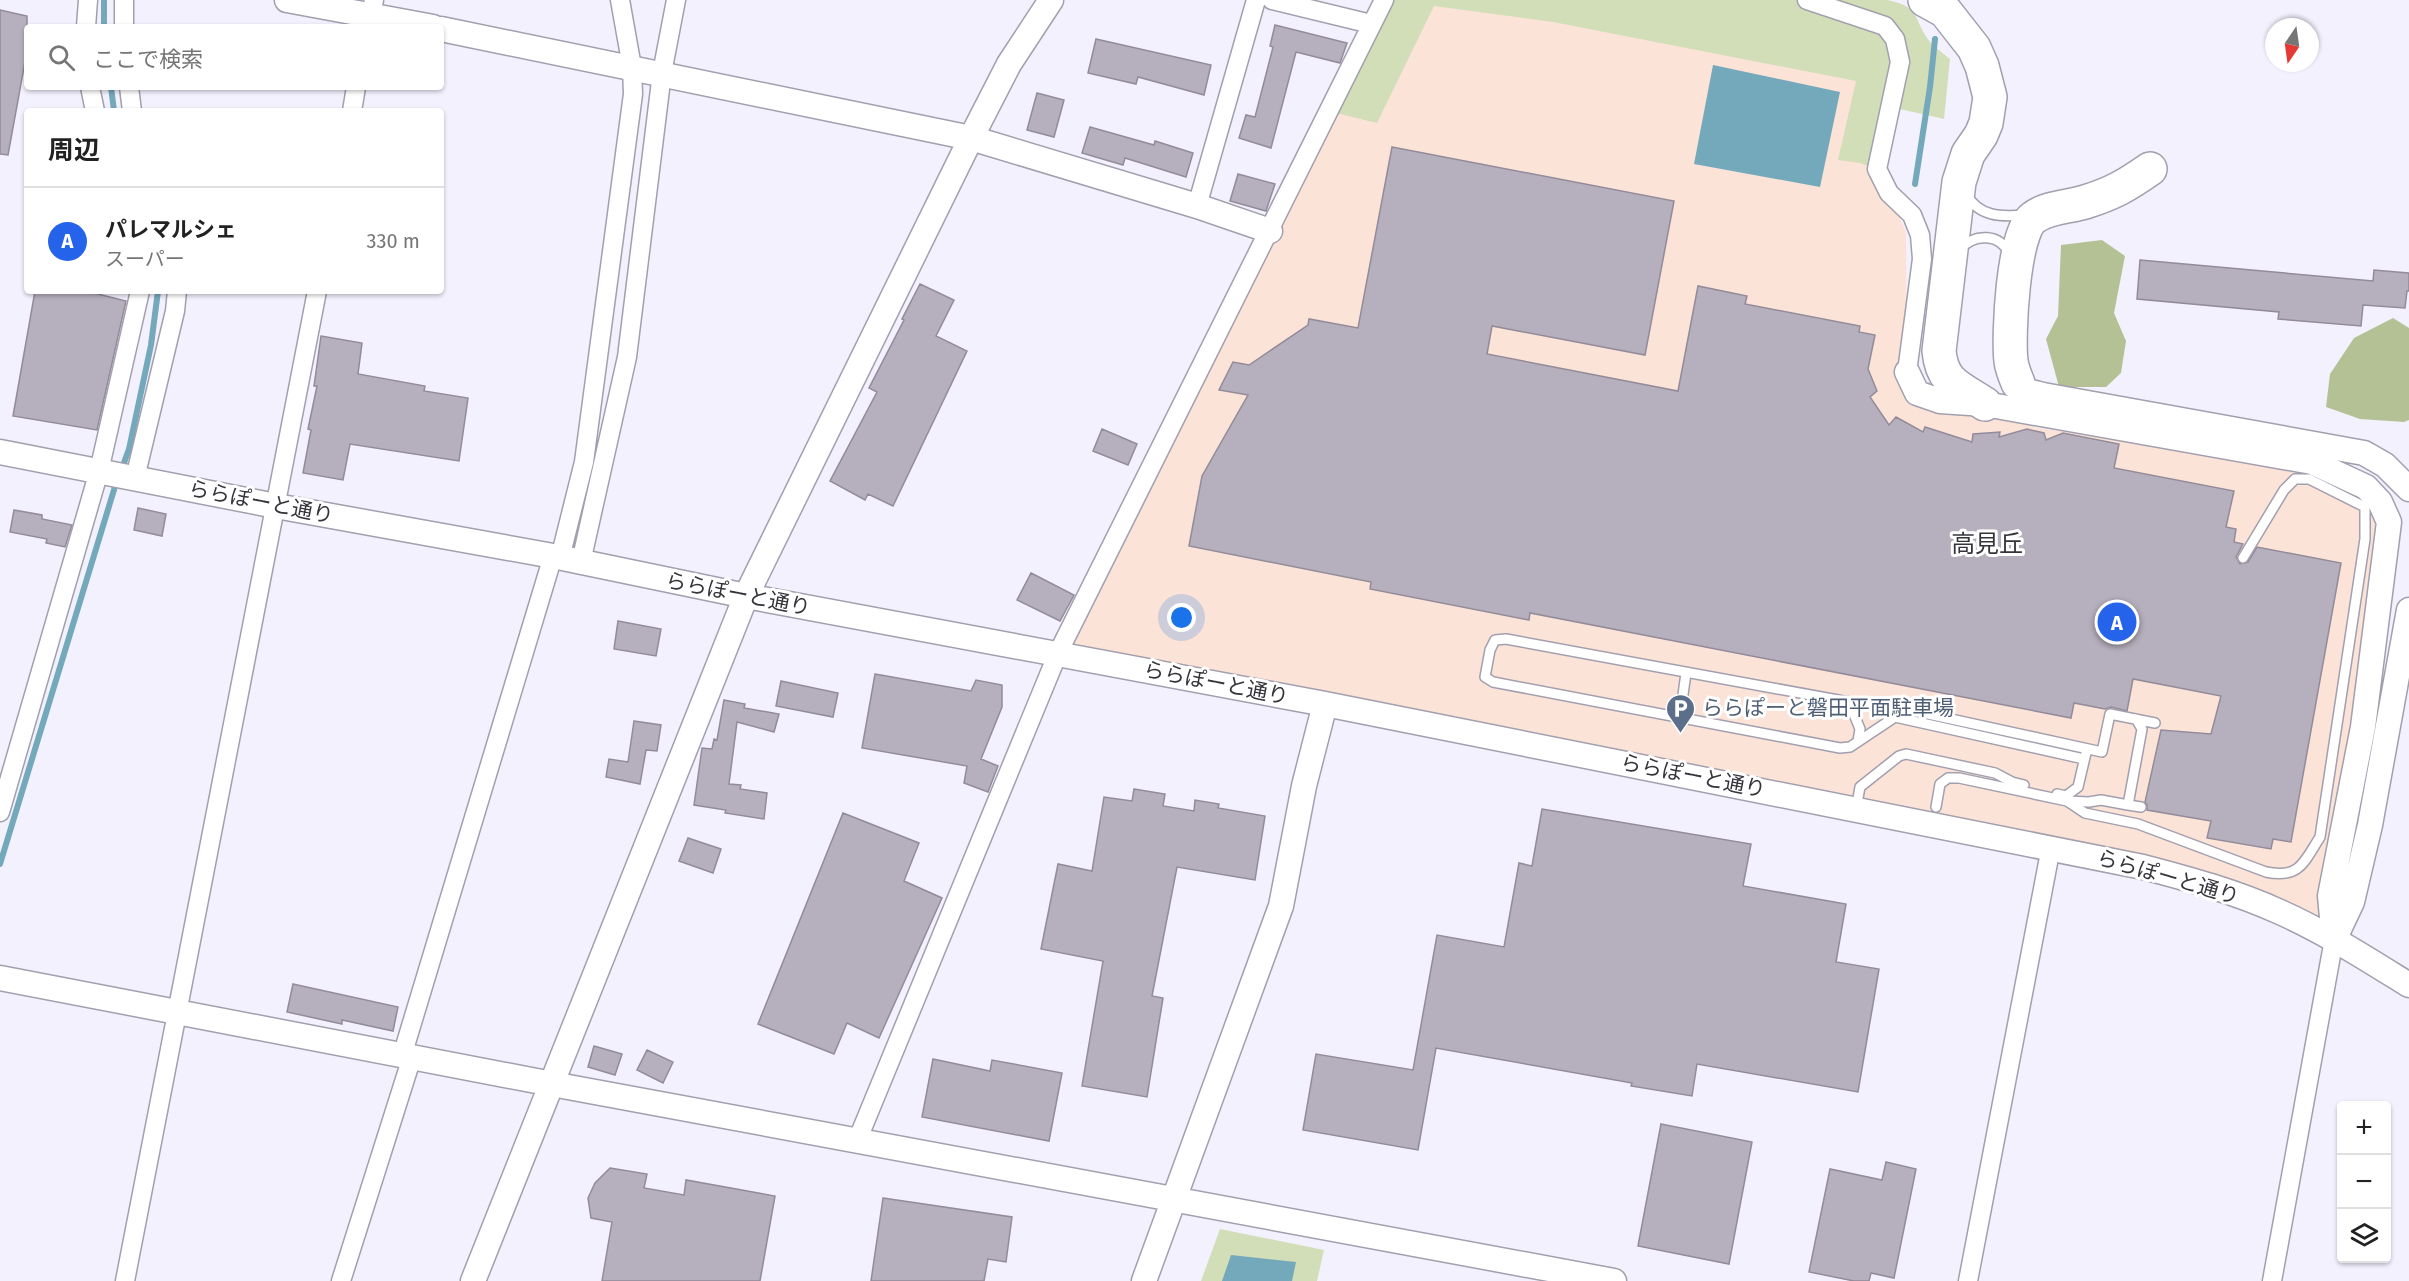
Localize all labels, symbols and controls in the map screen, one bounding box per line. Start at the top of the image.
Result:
north arrow [2265,18,2319,72]
search box [24,24,444,90]
icon: search [45,41,78,74]
text: ここで検索 [93,46,203,73]
text: 周辺 [48,135,100,166]
text: パレマルシェ [105,216,237,243]
text: A [62,229,73,253]
text: 330 m [366,229,420,253]
text: スーパー [105,247,185,271]
street label: ららぽーと通り [186,475,336,529]
district label: 高見丘 [1951,530,2023,558]
street label: ららぽーと通り [663,567,813,621]
pin: A [2098,600,2136,644]
your location [1167,603,1196,632]
street label: ららぽーと通り [1141,656,1291,710]
parking icon: ららぽーと磐田平面駐車場 [1665,692,1697,734]
place label: ららぽーと磐田平面駐車場 [1702,695,1954,721]
street label: ららぽーと通り [1618,749,1768,803]
street label: ららぽーと通り [2094,844,2242,910]
map controls [2337,1101,2391,1263]
button: + [2337,1101,2391,1155]
button: − [2337,1155,2391,1209]
button: layers [2337,1209,2391,1263]

